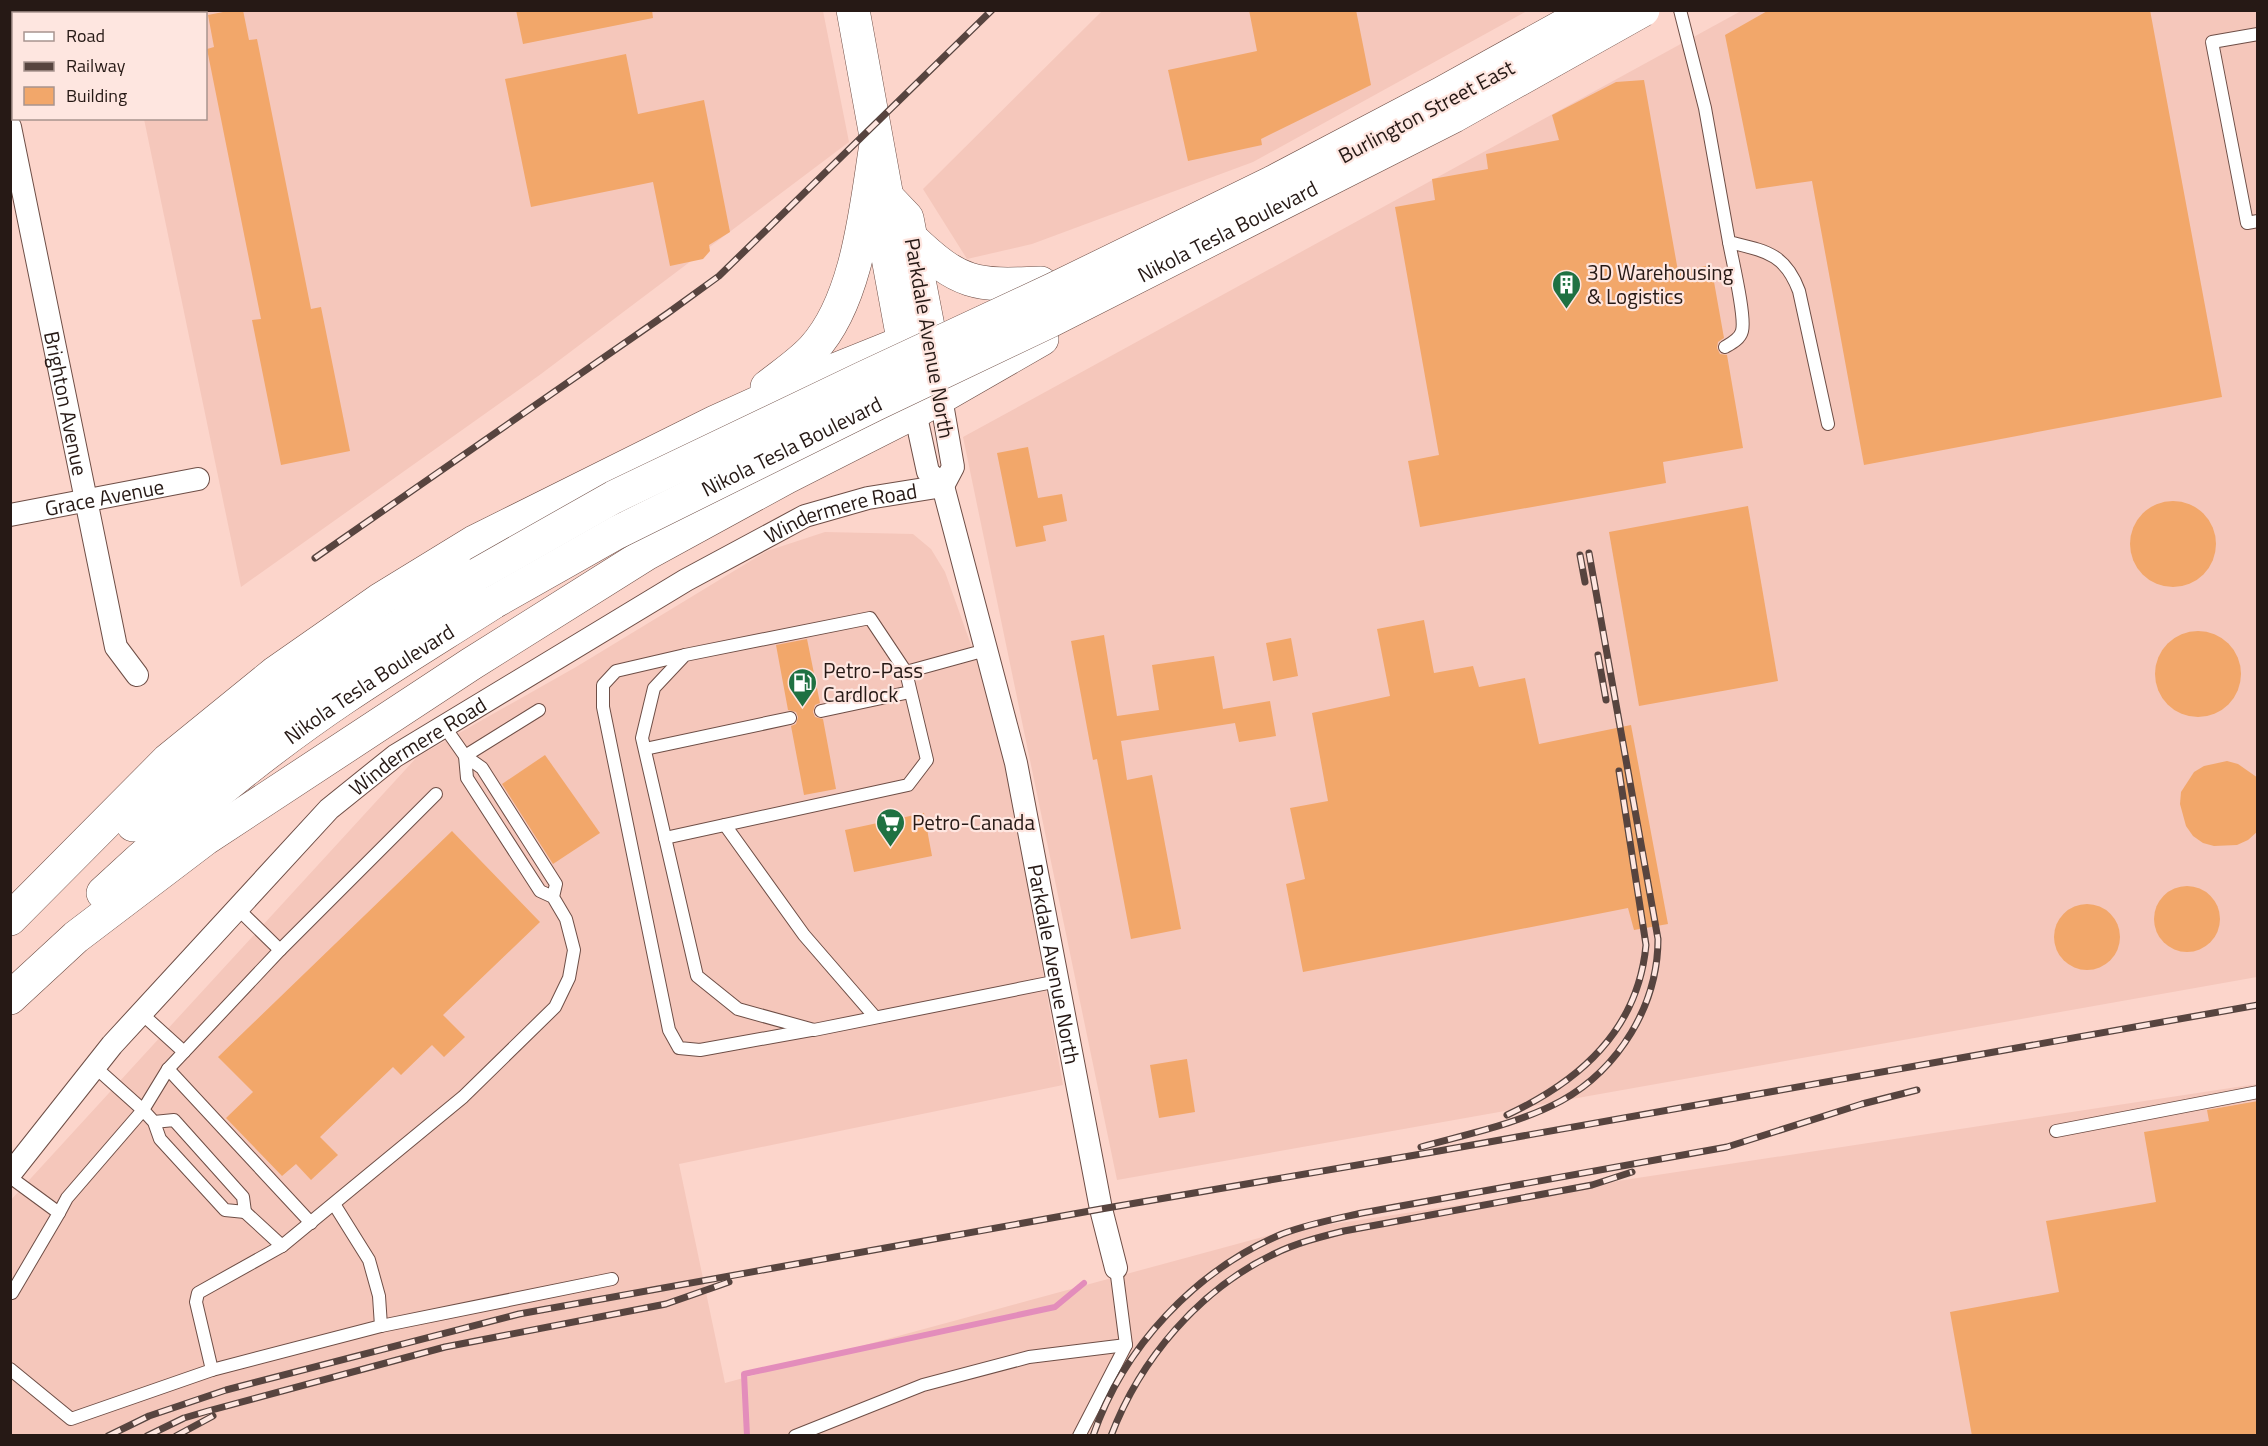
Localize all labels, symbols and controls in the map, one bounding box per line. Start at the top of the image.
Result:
legend [12,12,207,120]
text: Road [66,22,105,49]
street label: Burlington Street East [1332,51,1520,171]
text: Railway [66,52,126,79]
text: Building [66,82,127,109]
street label: Nikola Tesla Boulevard [1132,172,1323,290]
street label: Parkdale Avenue North [897,235,963,441]
place label: 3D Warehousing & Logistics [1587,256,1734,312]
building icon: 3D Warehousing & Logistics [1550,268,1582,310]
street label: Brighton Avenue [36,328,97,479]
street label: Nikola Tesla Boulevard [695,388,887,504]
street label: Grace Avenue [42,470,167,524]
street label: Windermere Road [758,474,919,551]
street label: Nikola Tesla Boulevard [277,615,460,752]
place label: Petro-Pass Cardlock [823,654,923,710]
fuel station icon: Petro-Pass Cardlock [786,666,818,708]
street label: Windermere Road [342,688,492,803]
supermarket icon: Petro-Canada [875,806,907,848]
place label: Petro-Canada [912,806,1035,838]
street label: Parkdale Avenue North [1020,861,1089,1067]

